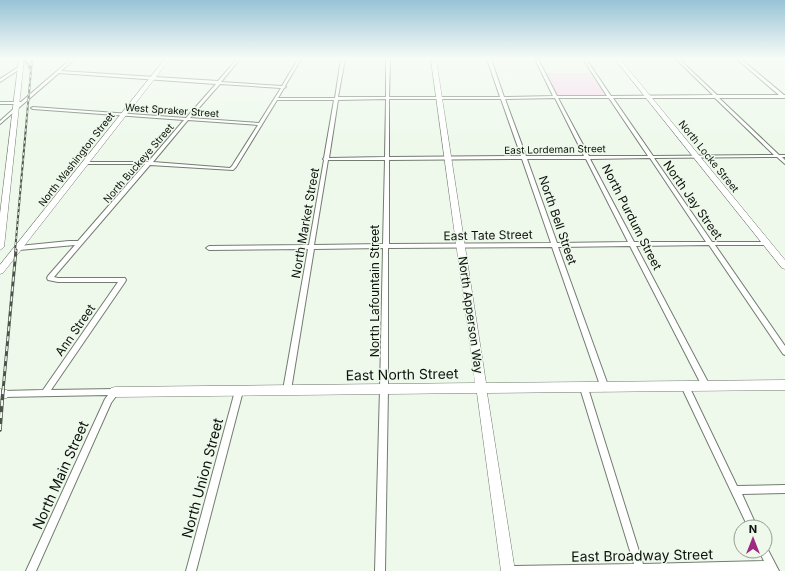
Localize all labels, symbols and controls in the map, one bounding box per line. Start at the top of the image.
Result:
street label: West Spraker Street [125,101,220,119]
street label: North Washington Street [36,109,117,208]
street label: North Locke Street [676,118,742,195]
street label: North Buckeye Street [100,120,176,205]
street label: East Lordeman Street [504,142,607,156]
street label: North Jay Street [660,158,726,242]
street label: North Purdum Street [599,162,665,272]
street label: North Market Street [288,166,322,280]
street label: North Bell Street [536,173,580,267]
street label: North Lafountain Street [367,225,382,357]
street label: East Tate Street [443,227,533,243]
street label: North Apperson Way [455,255,487,375]
street label: Ann Street [52,301,98,359]
street label: East North Street [345,365,459,383]
street label: North Union Street [178,416,226,540]
street label: North Main Street [28,418,92,532]
north arrow [733,519,773,559]
text: N [749,522,757,536]
street label: East Broadway Street [571,545,713,565]

